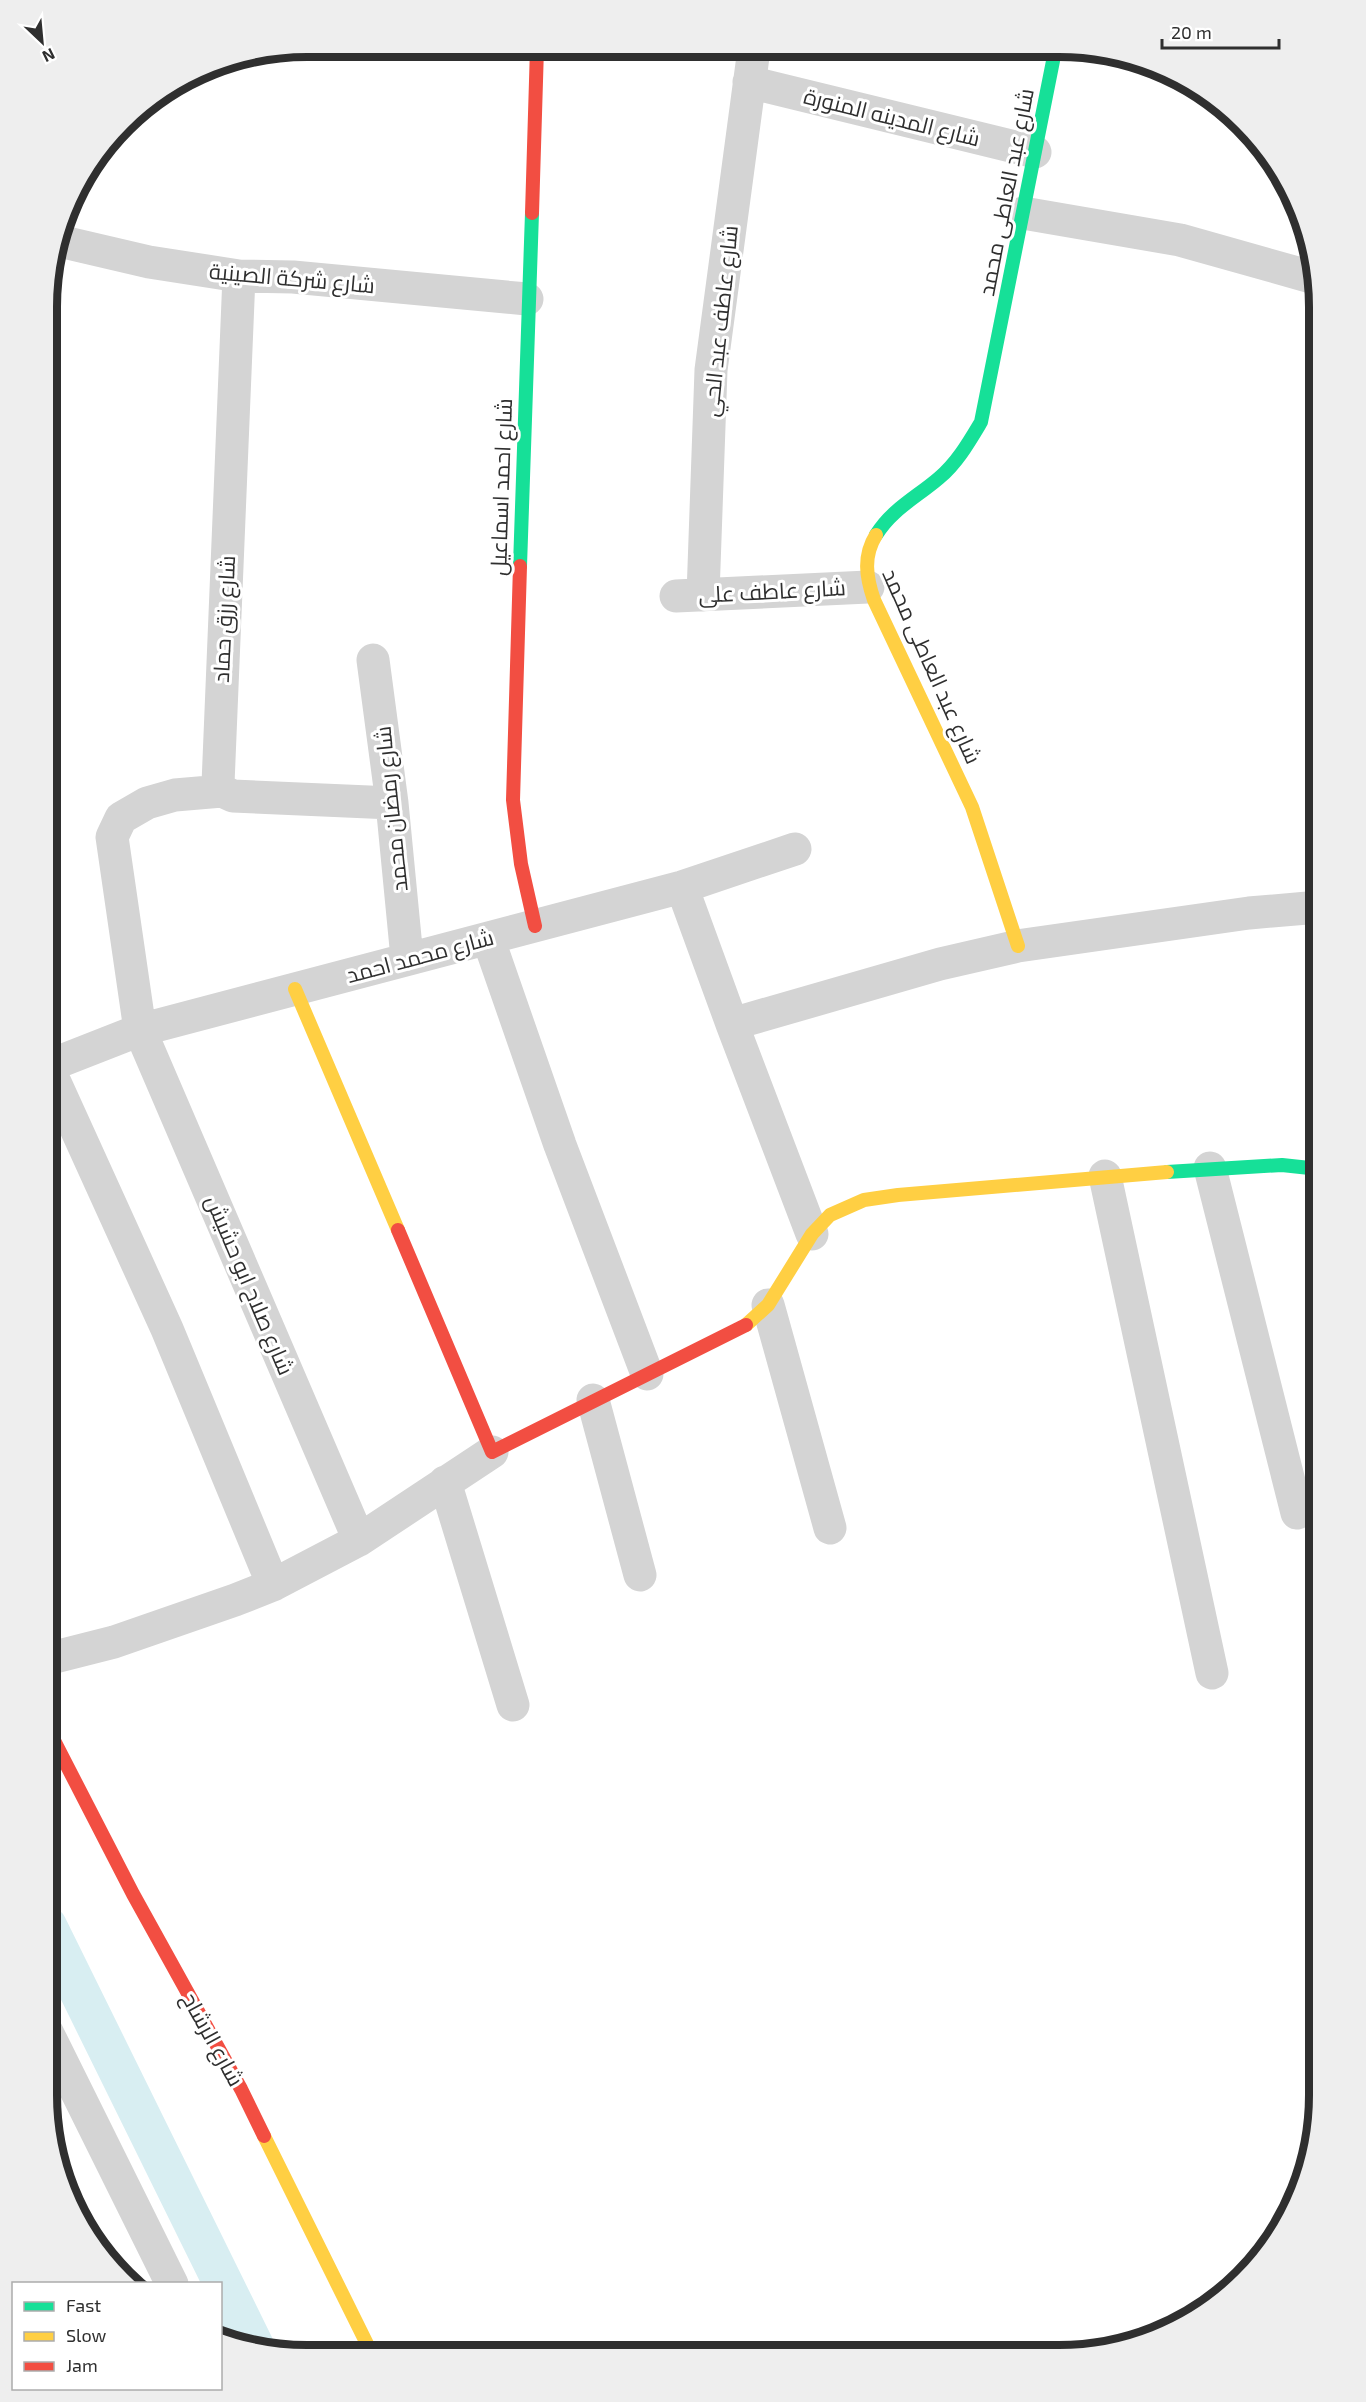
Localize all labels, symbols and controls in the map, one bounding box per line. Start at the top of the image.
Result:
north arrow [12,12,72,72]
scale bar [1162,12,1279,50]
text: 20 m [1171,21,1212,43]
text: N [39,45,58,67]
street label: شارع المدينه المنورة [801,82,983,153]
street label: شارع عبد العاطى محمد [972,86,1041,298]
street label: شارع عاطف عبد الحي [696,224,747,418]
street label: شارع شركة الصينية [208,257,376,300]
street label: شارع احمد اسماعيل [484,398,519,576]
street label: شارع رزق حماد [207,555,242,683]
street label: شارع عبد العاطى محمد [875,564,988,768]
street label: شارع عاطف على [698,573,847,610]
street label: شارع رمضان محمد [368,725,415,893]
street label: شارع محمد احمد [343,923,497,990]
street label: شارع صلاح ابو حشيش [199,1191,300,1379]
street label: شارع الرشاح [175,1987,250,2092]
legend [12,2282,222,2390]
text: Fast [66,2294,101,2316]
text: Slow [66,2324,107,2346]
text: Jam [66,2354,98,2376]

